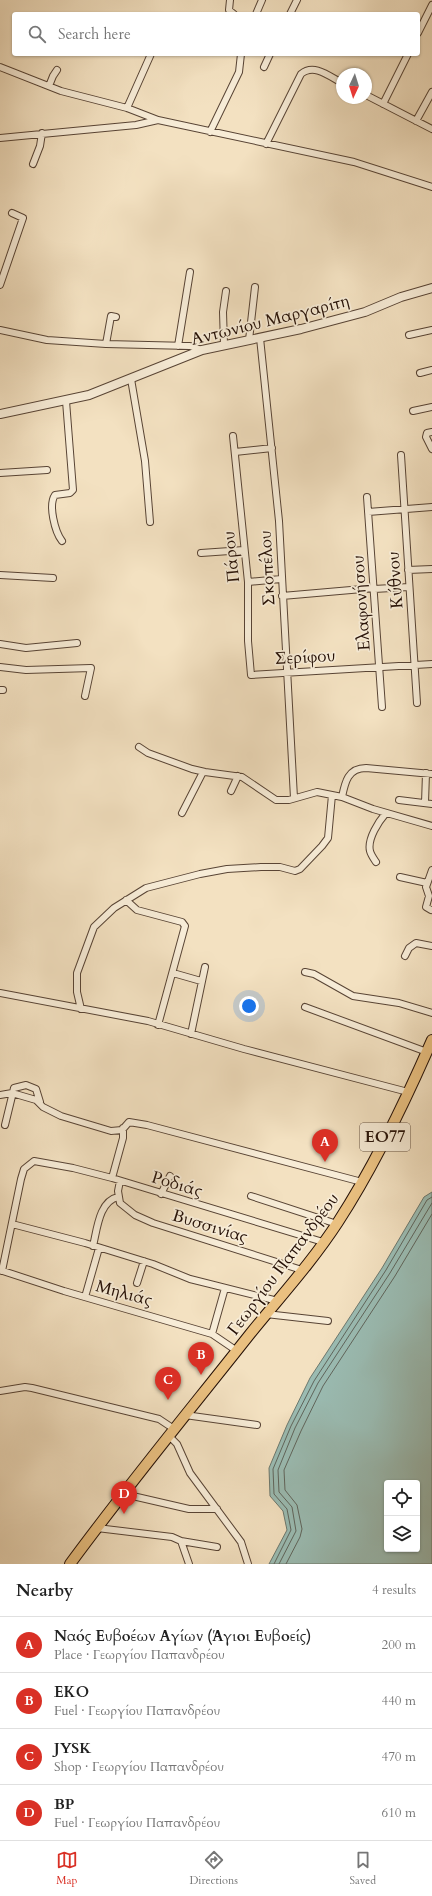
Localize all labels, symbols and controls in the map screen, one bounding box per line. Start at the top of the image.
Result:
search box [12,12,420,56]
icon: search [26,23,48,45]
text: Search here [58,24,131,44]
north arrow [336,68,372,104]
street label: Αντωνίου Μαργαρίτη [188,289,352,351]
street label: Πάρου [217,530,245,584]
street label: Σκοπέλου [254,530,280,606]
street label: Κύθνου [382,551,408,609]
street label: Ελαφονήσου [346,554,376,652]
street label: Σερίφου [274,644,336,670]
your location [239,996,259,1016]
road number: ΕΟ77 [360,1123,410,1151]
pin: A [312,1129,338,1162]
street label: Ροδιάς [149,1165,205,1203]
street label: Γεωργίου Παπανδρέου [222,1188,344,1340]
street label: Βυσσινίας [170,1204,250,1248]
street label: Μηλιάς [93,1274,155,1312]
pin: B [188,1342,214,1375]
pin: C [155,1367,181,1400]
map controls [384,1480,420,1552]
button: locate [384,1480,420,1516]
pin: D [111,1481,137,1514]
button: layers [384,1516,420,1552]
text: Nearby [16,1579,73,1602]
text: 4 results [372,1581,416,1599]
text: Ναός Ευβοέων Αγίων (Άγιοι Ευβοείς) [54,1626,311,1646]
text: A [24,1636,34,1654]
text: 200 m [382,1636,416,1654]
text: Place · Γεωργίου Παπανδρέου [54,1646,225,1664]
text: ΕΚΟ [54,1682,89,1702]
text: B [24,1692,34,1710]
text: 440 m [382,1692,416,1710]
text: Fuel · Γεωργίου Παπανδρέου [54,1702,220,1720]
text: JYSK [54,1738,91,1758]
text: C [24,1748,34,1766]
text: 470 m [382,1748,416,1766]
text: Shop · Γεωργίου Παπανδρέου [54,1758,224,1776]
text: BP [54,1794,74,1814]
text: D [23,1804,35,1822]
text: 610 m [382,1804,416,1822]
text: Fuel · Γεωργίου Παπανδρέου [54,1814,220,1832]
tab: Map [56,1849,78,1888]
tab: Directions [189,1849,238,1888]
tab: Saved [350,1849,376,1888]

